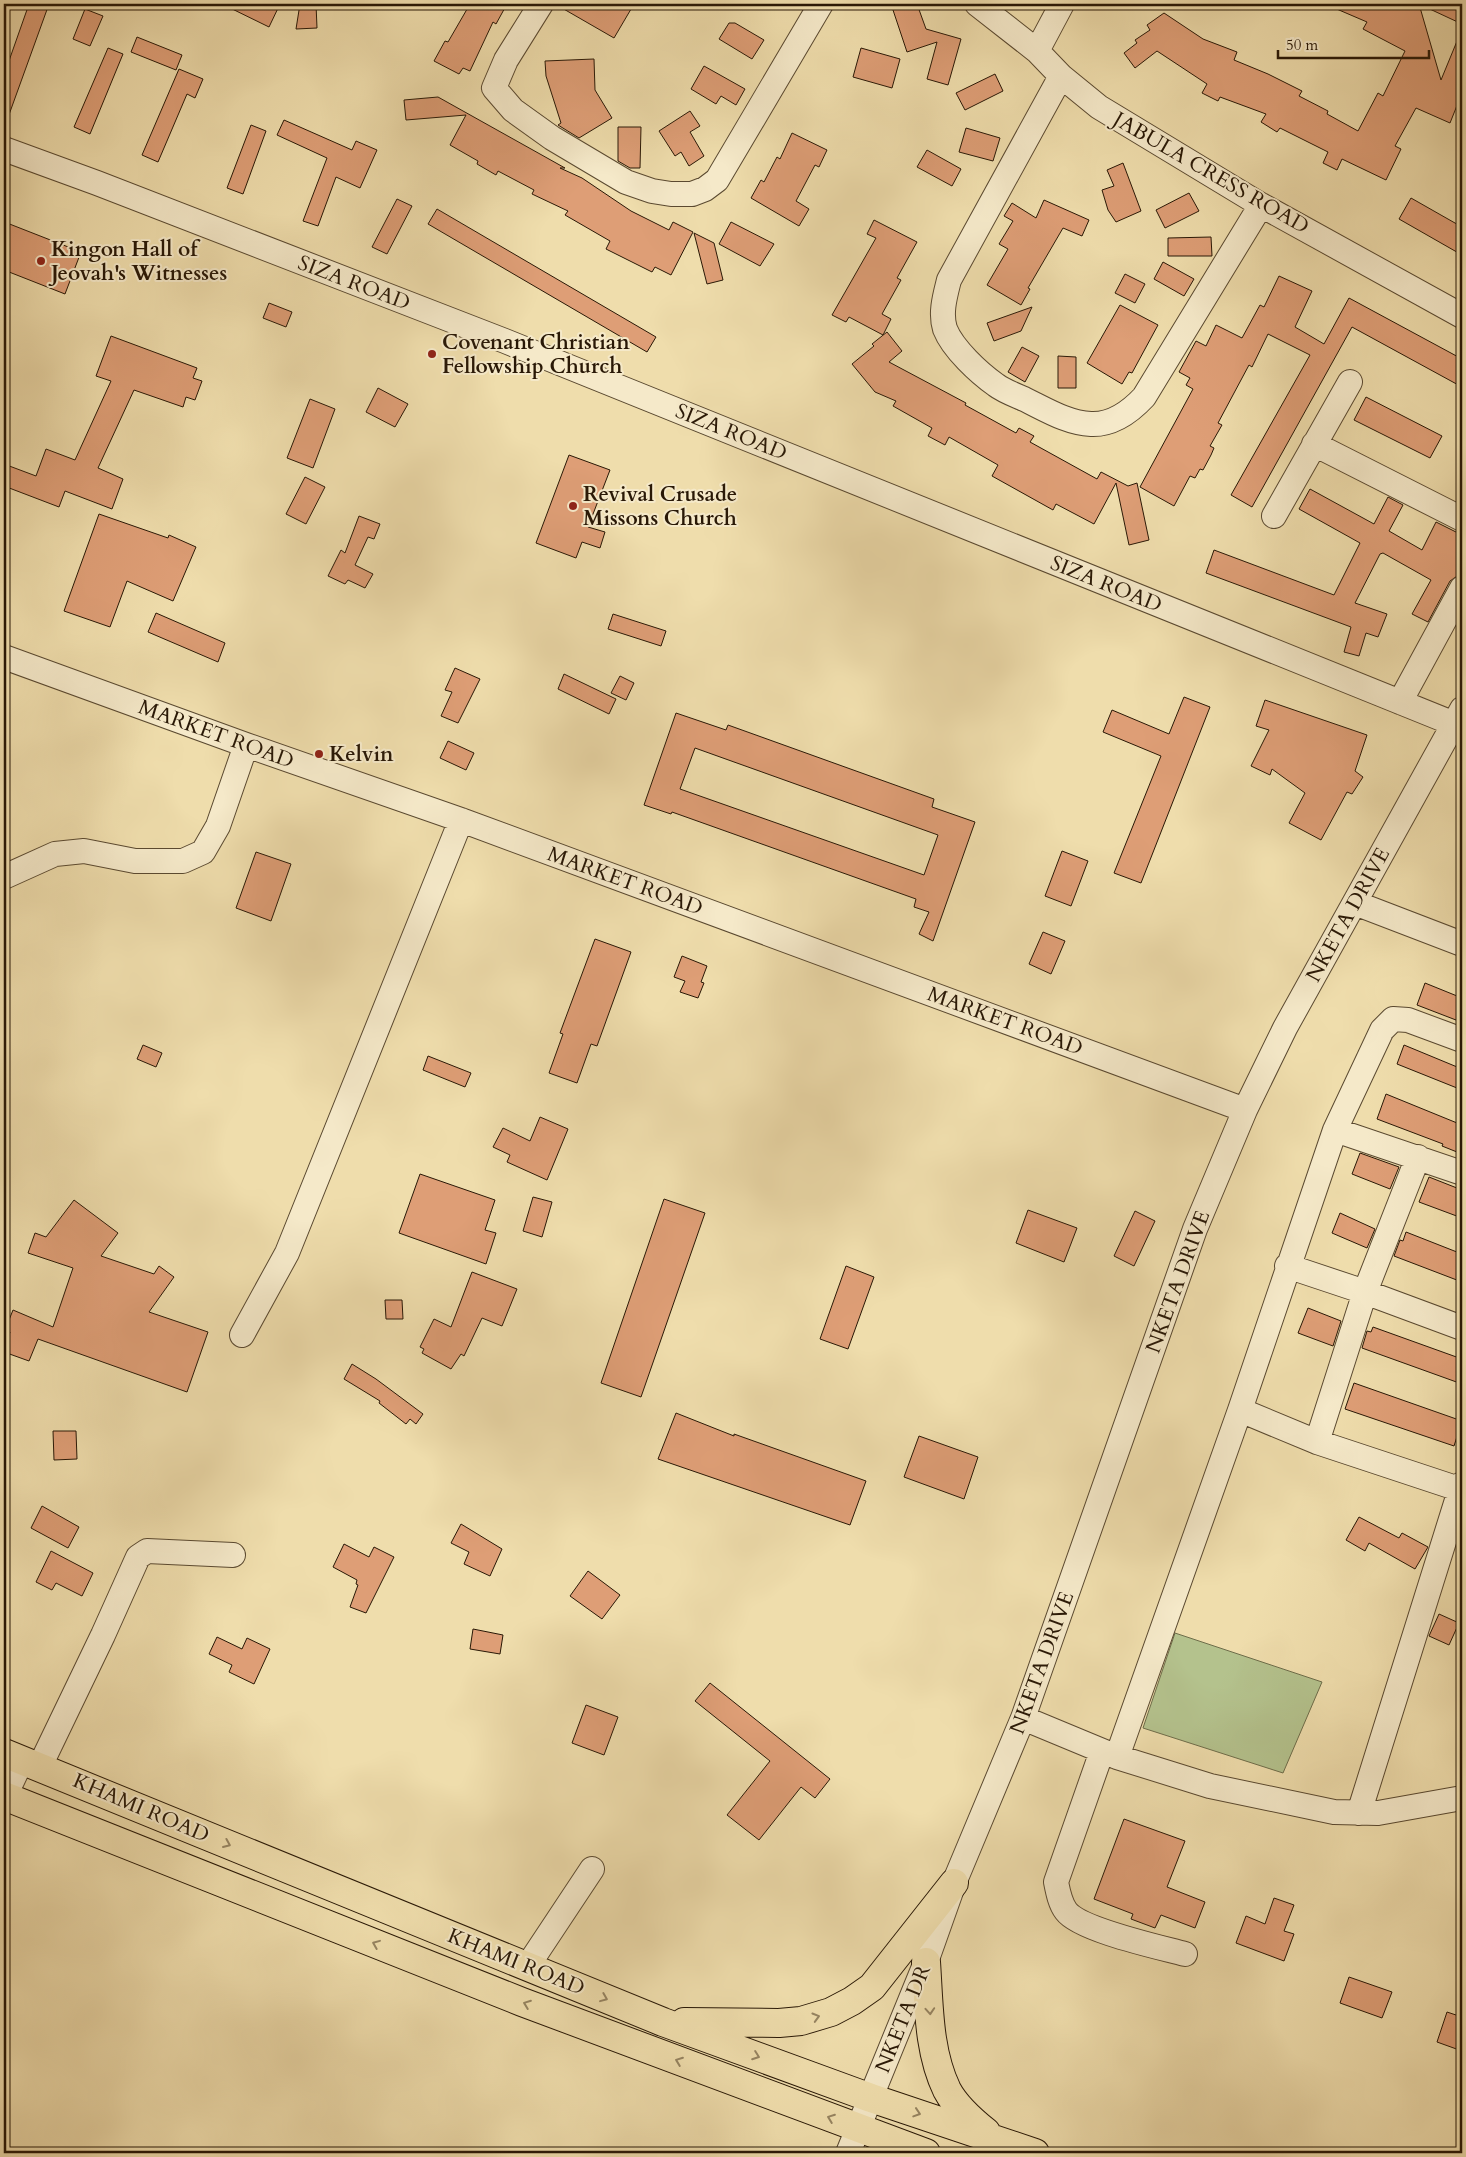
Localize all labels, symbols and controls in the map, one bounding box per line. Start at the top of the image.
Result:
scale bar [1278,28,1430,60]
text: 50 m [1286,35,1318,55]
street label: JABULA CRESS ROAD [1105,104,1314,241]
place label: Kingon Hall of Jeovah's Witnesses [48,235,227,288]
street label: SIZA ROAD [294,248,414,318]
marker: Kingon Hall of Jeovah's Witnesses [35,255,47,267]
place label: Covenant Christian Fellowship Church [442,328,630,381]
marker: Covenant Christian Fellowship Church [426,348,438,360]
street label: SIZA ROAD [671,396,791,468]
place label: Revival Crusade Missons Church [583,480,737,533]
marker: Revival Crusade Missons Church [567,500,579,512]
street label: SIZA ROAD [1046,548,1166,620]
street label: MARKET ROAD [134,692,298,776]
place label: Kelvin [329,740,394,769]
marker: Kelvin [313,748,325,760]
street label: MARKET ROAD [543,839,707,923]
street label: NKETA DRIVE [1299,842,1397,987]
street label: MARKET ROAD [923,979,1087,1063]
street label: NKETA DRIVE [1139,1207,1217,1357]
street label: NKETA DRIVE [1003,1588,1081,1738]
street label: KHAMI ROAD [68,1766,214,1850]
one-way arrow [222,1838,231,1848]
street label: KHAMI ROAD [443,1921,589,2003]
one-way arrow [372,1940,381,1950]
street label: NKETA DR [868,1960,938,2077]
one-way arrow [599,1992,608,2002]
one-way arrow [523,2000,532,2010]
one-way arrow [924,2007,935,2015]
one-way arrow [811,2012,820,2022]
one-way arrow [751,2050,760,2060]
one-way arrow [675,2057,684,2067]
one-way arrow [912,2107,921,2117]
one-way arrow [827,2114,836,2124]

